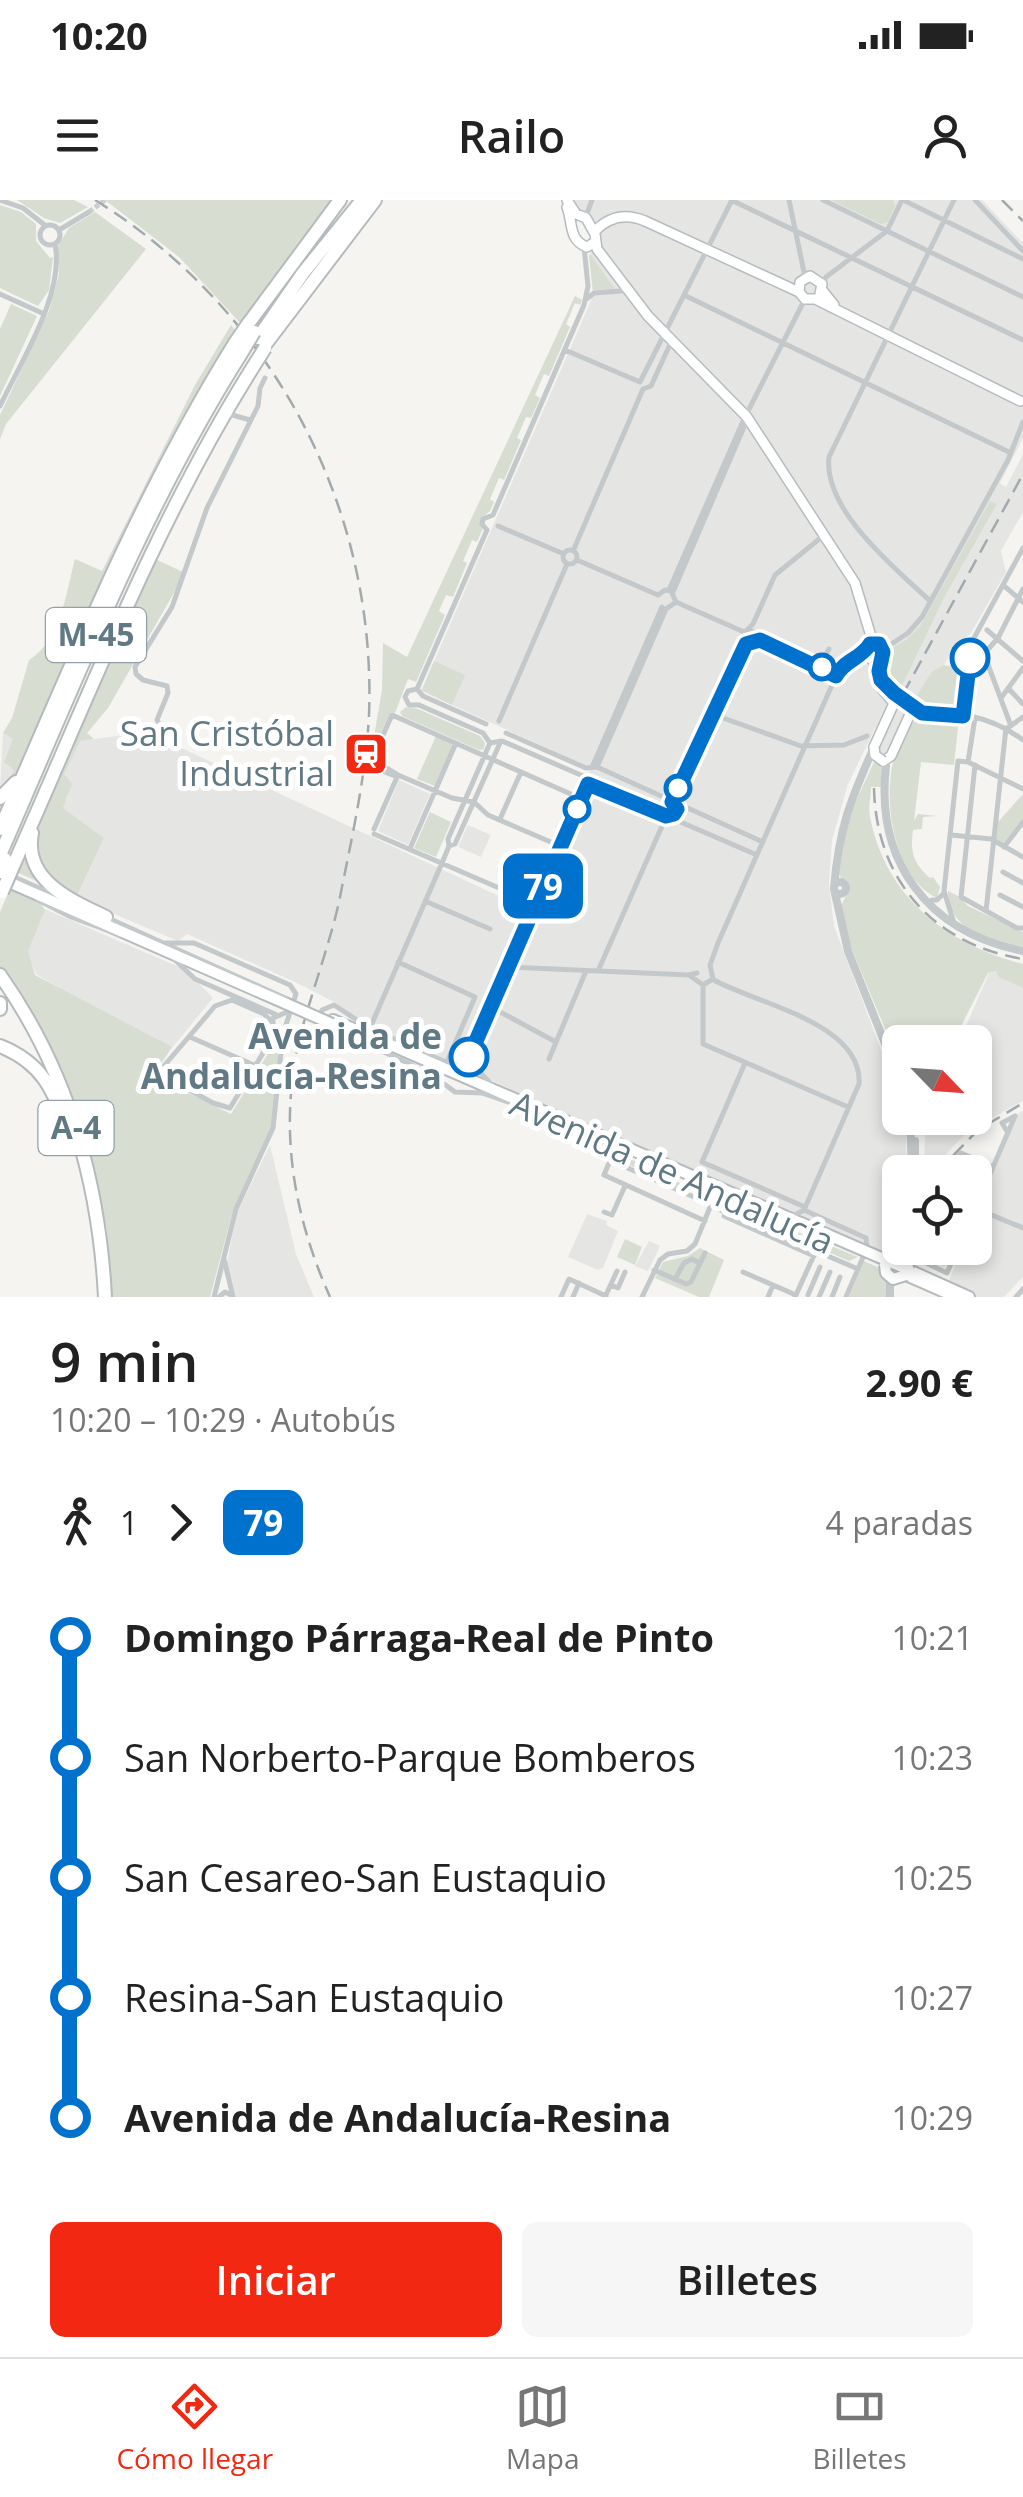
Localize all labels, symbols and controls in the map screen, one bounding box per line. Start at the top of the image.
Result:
text: 10:20 [50,9,148,61]
text: Railo [458,105,565,166]
icon: menu [50,108,105,163]
icon: person [918,108,973,163]
road number: M-45 [46,608,146,662]
unlabelled marker [951,639,989,677]
unlabelled marker [809,654,835,680]
place label: San Cristóbal Industrial [120,709,334,796]
station icon: San Cristóbal Industrial [343,731,389,777]
unlabelled marker [665,775,691,801]
unlabelled marker [564,796,590,822]
line badge: 79 [498,854,588,918]
text: 79 [523,863,563,910]
place label: Avenida de Andalucía-Resina [141,1012,442,1099]
north arrow [882,1025,992,1135]
map controls [882,1025,992,1265]
marker: Avenida de Andalucía-Resina [450,1038,488,1076]
street label: Avenida de Andalucía [503,1079,842,1264]
road number: A-4 [38,1101,114,1155]
button: locate [882,1155,992,1265]
text: 9 min [50,1323,198,1398]
text: 2.90 € [865,1356,973,1408]
text: 10:20 – 10:29 · Autobús [50,1398,396,1441]
icon: walk [50,1495,105,1550]
icon: forward [153,1495,208,1550]
text: 79 [243,1499,283,1546]
text: 1 [120,1501,138,1544]
text: 4 paradas [826,1501,973,1544]
text: Domingo Párraga-Real de Pinto [124,1611,714,1663]
text: 10:21 [891,1616,973,1659]
text: San Norberto-Parque Bomberos [124,1731,696,1783]
text: 10:23 [891,1736,973,1779]
text: San Cesareo-San Eustaquio [124,1851,607,1903]
text: 10:25 [891,1856,973,1899]
text: Resina-San Eustaquio [124,1971,504,2023]
text: 10:27 [891,1976,973,2019]
text: Avenida de Andalucía-Resina [124,2091,671,2143]
text: 10:29 [891,2096,973,2139]
button: Iniciar [50,2222,502,2337]
button: Billetes [522,2222,973,2337]
tab: Cómo llegar [116,2379,273,2477]
tab: Mapa [506,2379,579,2477]
tab: Billetes [812,2379,907,2477]

